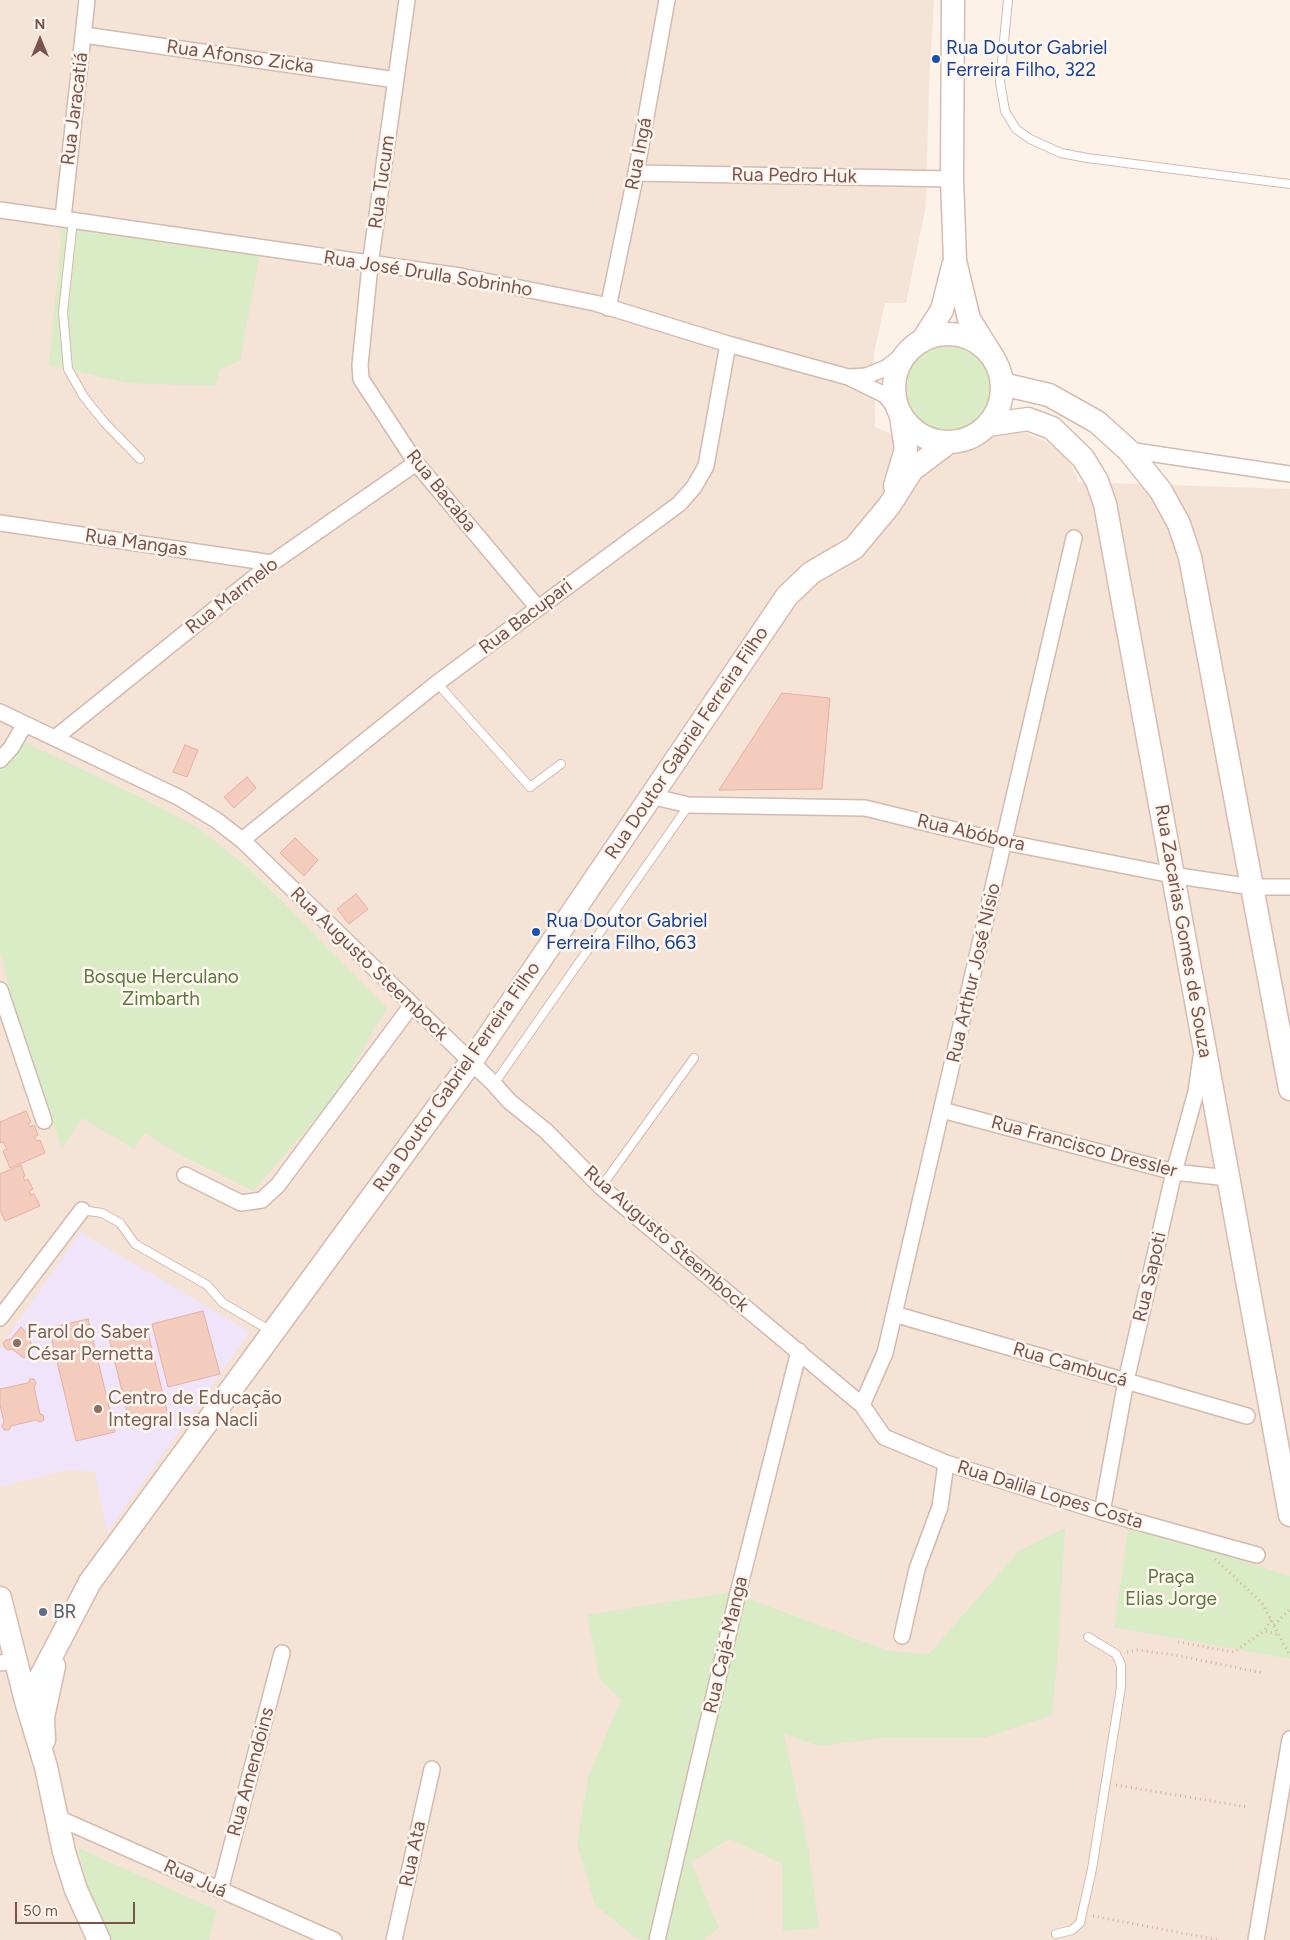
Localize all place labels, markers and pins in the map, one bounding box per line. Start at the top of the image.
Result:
place label: Rua Doutor Gabriel Ferreira Filho, 322 [946,37,1107,81]
marker: Rua Doutor Gabriel Ferreira Filho, 322 [930,53,942,65]
place label: Rua Doutor Gabriel Ferreira Filho, 663 [546,910,707,954]
marker: Rua Doutor Gabriel Ferreira Filho, 663 [530,926,542,938]
place label: Farol do Saber César Pernetta [27,1321,153,1365]
marker: Farol do Saber César Pernetta [11,1337,23,1349]
place label: Centro de Educação Integral Issa Nacli [108,1387,282,1431]
marker: Centro de Educação Integral Issa Nacli [92,1403,104,1415]
place label: BR [53,1601,77,1623]
marker: BR [37,1606,49,1618]

